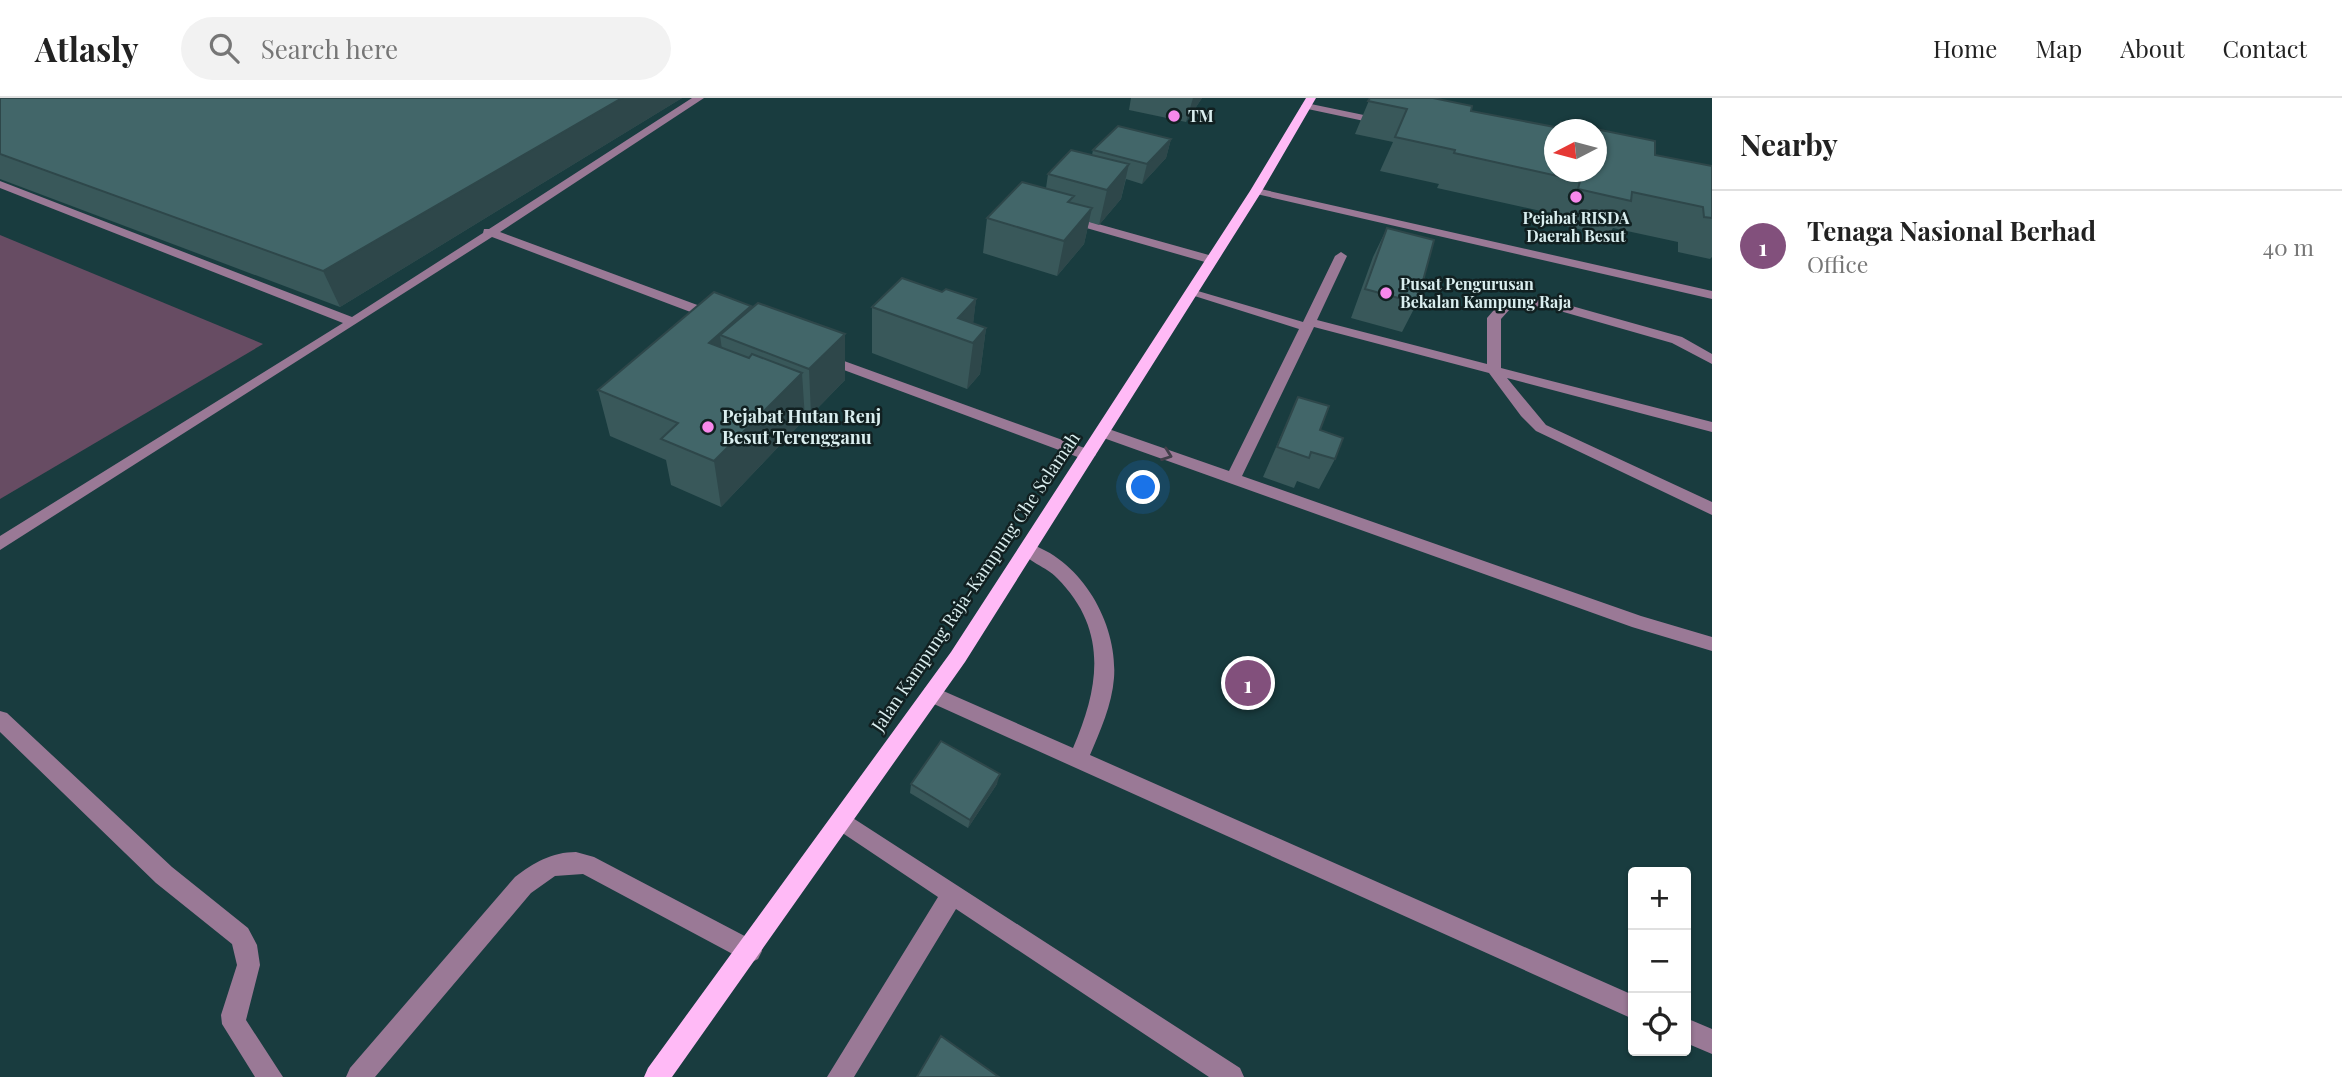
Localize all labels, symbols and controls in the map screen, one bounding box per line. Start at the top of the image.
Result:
search box [181,17,671,80]
text: Atlasly [35,26,139,70]
icon: search [205,29,243,67]
text: Search here [261,31,398,66]
text: Home [1933,32,1997,64]
text: Map [2035,32,2082,64]
text: About [2120,32,2184,64]
text: Contact [2222,32,2307,64]
place label: TM [1188,105,1214,126]
marker: TM [1166,108,1182,124]
north arrow [1544,119,1607,182]
text: Nearby [1740,124,1838,164]
marker: Pejabat RISDA Daerah Besut [1568,189,1584,205]
place label: Pejabat RISDA Daerah Besut [1522,207,1630,246]
text: Tenaga Nasional Berhad [1807,213,2096,248]
text: 1 [1759,231,1767,262]
text: 40 m [2263,231,2314,262]
text: Office [1807,248,1868,279]
place label: Pusat Pengurusan Bekalan Kampung Raja [1400,273,1572,312]
marker: Pusat Pengurusan Bekalan Kampung Raja [1378,285,1394,301]
place label: Pejabat Hutan Renj Besut Terengganu [722,404,881,449]
marker: Pejabat Hutan Renj Besut Terengganu [700,419,716,435]
street label: Jalan Kampung Raja-Kampung Che Selamah [865,427,1085,737]
one-way arrow [1161,447,1173,461]
your location [1126,470,1160,504]
pin: 1 [1225,657,1271,709]
map controls [1628,867,1691,1056]
button: + [1628,867,1691,930]
button: − [1628,930,1691,993]
button: locate [1628,993,1691,1056]

